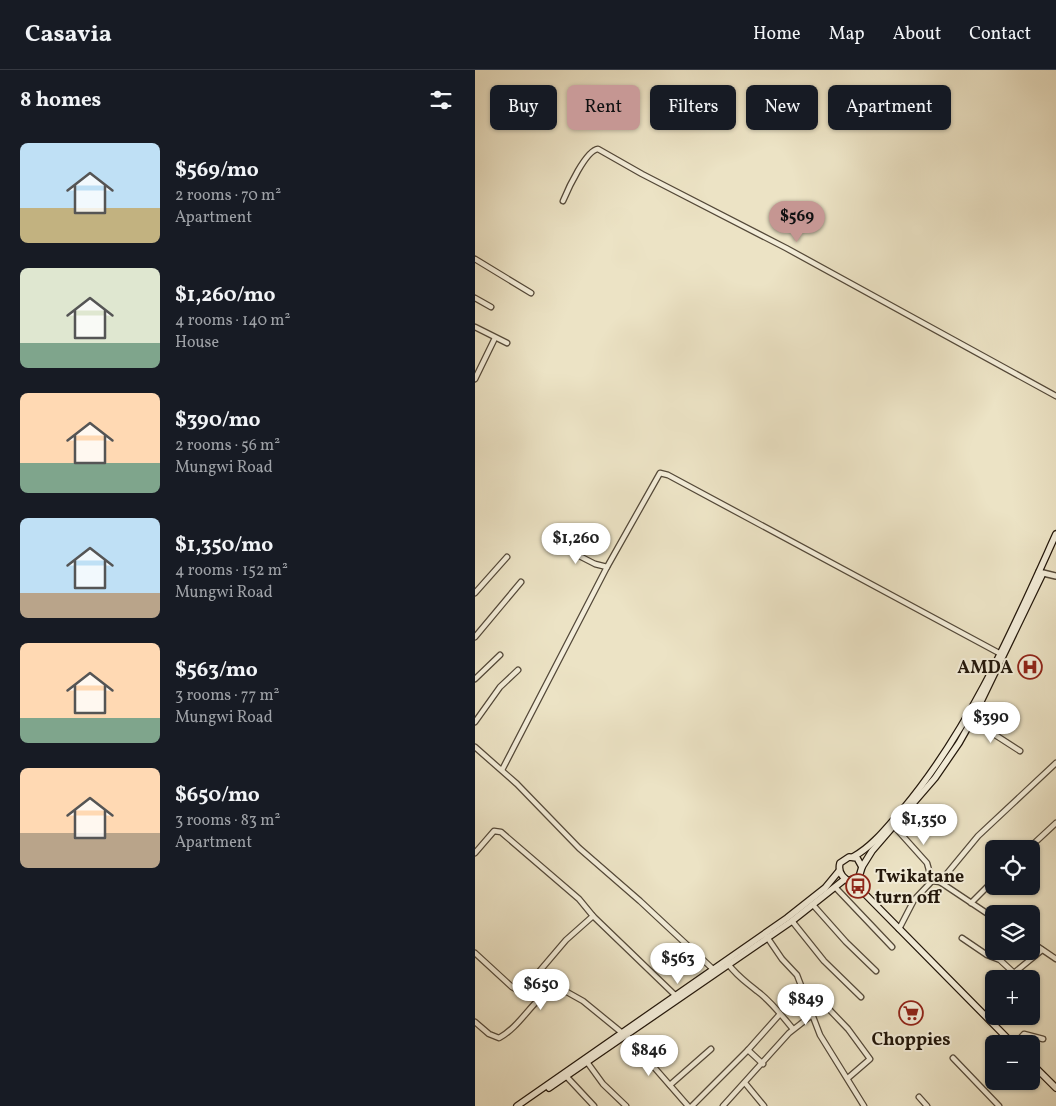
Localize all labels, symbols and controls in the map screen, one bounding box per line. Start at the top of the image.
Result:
text: Casavia [25,18,112,52]
text: Home [753,22,801,47]
text: Map [829,22,865,47]
text: About [893,22,941,47]
text: Contact [969,22,1031,47]
chip: Buy [490,85,557,130]
chip: Rent [567,85,640,130]
chip: Filters [650,85,736,130]
chip: New [746,85,818,130]
chip: Apartment [828,85,951,130]
text: 8 homes [20,86,101,115]
icon: filters [427,86,455,114]
text: $569/mo [175,156,259,185]
icon: home [60,163,120,223]
text: 2 rooms · 70 m² [175,185,281,207]
pin: $569 [767,200,827,243]
text: $569 [780,206,814,228]
text: Apartment [175,207,252,229]
text: $1,260/mo [175,281,275,310]
icon: home [60,288,120,348]
text: 4 rooms · 140 m² [175,310,290,332]
text: House [175,332,219,354]
text: $390/mo [175,406,261,435]
icon: home [60,413,120,473]
text: 2 rooms · 56 m² [175,435,280,457]
text: Mungwi Road [175,457,273,479]
pin: $1,260 [535,522,617,565]
text: $1,260 [553,528,599,550]
text: $1,350/mo [175,531,273,560]
icon: home [60,538,120,598]
text: 4 rooms · 152 m² [175,560,288,582]
text: Mungwi Road [175,582,273,604]
hospital icon: AMDA [1017,654,1043,680]
text: $563/mo [175,656,258,685]
place label: AMDA [957,656,1013,681]
icon: home [60,663,120,723]
text: 3 rooms · 77 m² [175,685,279,707]
pin: $390 [961,702,1021,744]
text: Mungwi Road [175,707,273,729]
text: $390 [973,707,1009,729]
text: $650/mo [175,781,260,810]
icon: home [60,788,120,848]
pin: $1,350 [883,804,965,846]
text: $1,350 [901,809,947,831]
text: 3 rooms · 83 m² [175,810,280,832]
text: Apartment [175,832,252,854]
map controls [985,840,1040,1090]
button: locate [985,840,1040,895]
place label: Twikatane turn off [875,865,964,911]
bus stop icon: Twikatane turn off [845,873,871,899]
button: layers [985,905,1040,960]
pin: $563 [648,942,708,985]
text: $563 [661,948,695,970]
pin: $650 [511,968,571,1011]
button: + [985,970,1040,1025]
text: $650 [523,974,559,996]
pin: $849 [776,984,836,1026]
text: $849 [788,989,824,1011]
supermarket icon: Choppies [898,1000,924,1026]
place label: Choppies [871,1028,951,1053]
pin: $846 [619,1034,679,1077]
button: − [985,1035,1040,1090]
text: $846 [631,1040,667,1062]

